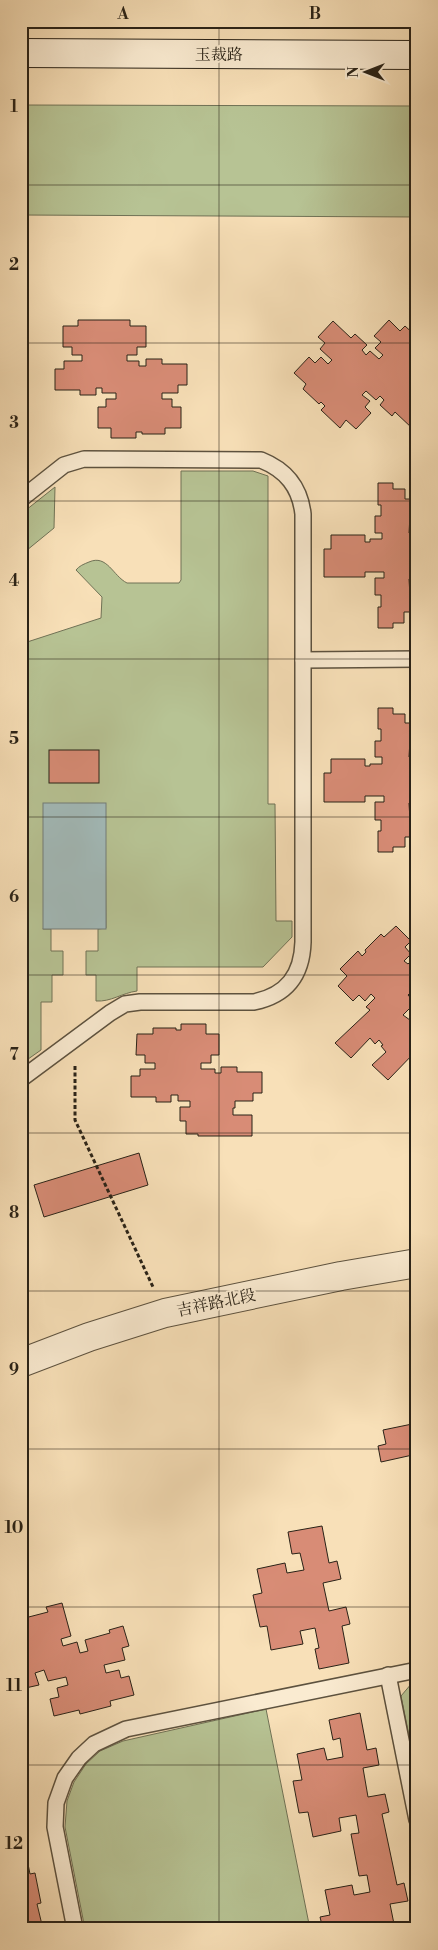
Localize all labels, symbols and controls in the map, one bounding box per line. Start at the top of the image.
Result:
text: A [116,4,129,24]
text: B [309,4,321,24]
street label: 玉裁路 [195,45,243,65]
north arrow [340,48,390,98]
text: N [345,66,363,78]
text: 1 [10,97,18,117]
text: 2 [9,255,19,275]
text: 3 [9,413,19,433]
text: 4 [9,571,20,591]
text: 5 [9,729,19,749]
text: 6 [9,887,19,907]
text: 7 [9,1045,19,1065]
text: 8 [9,1203,19,1223]
street label: 吉祥路北段 [175,1285,257,1321]
text: 9 [9,1360,19,1380]
text: 10 [5,1518,23,1538]
text: 11 [6,1676,22,1696]
text: 12 [5,1834,23,1854]

